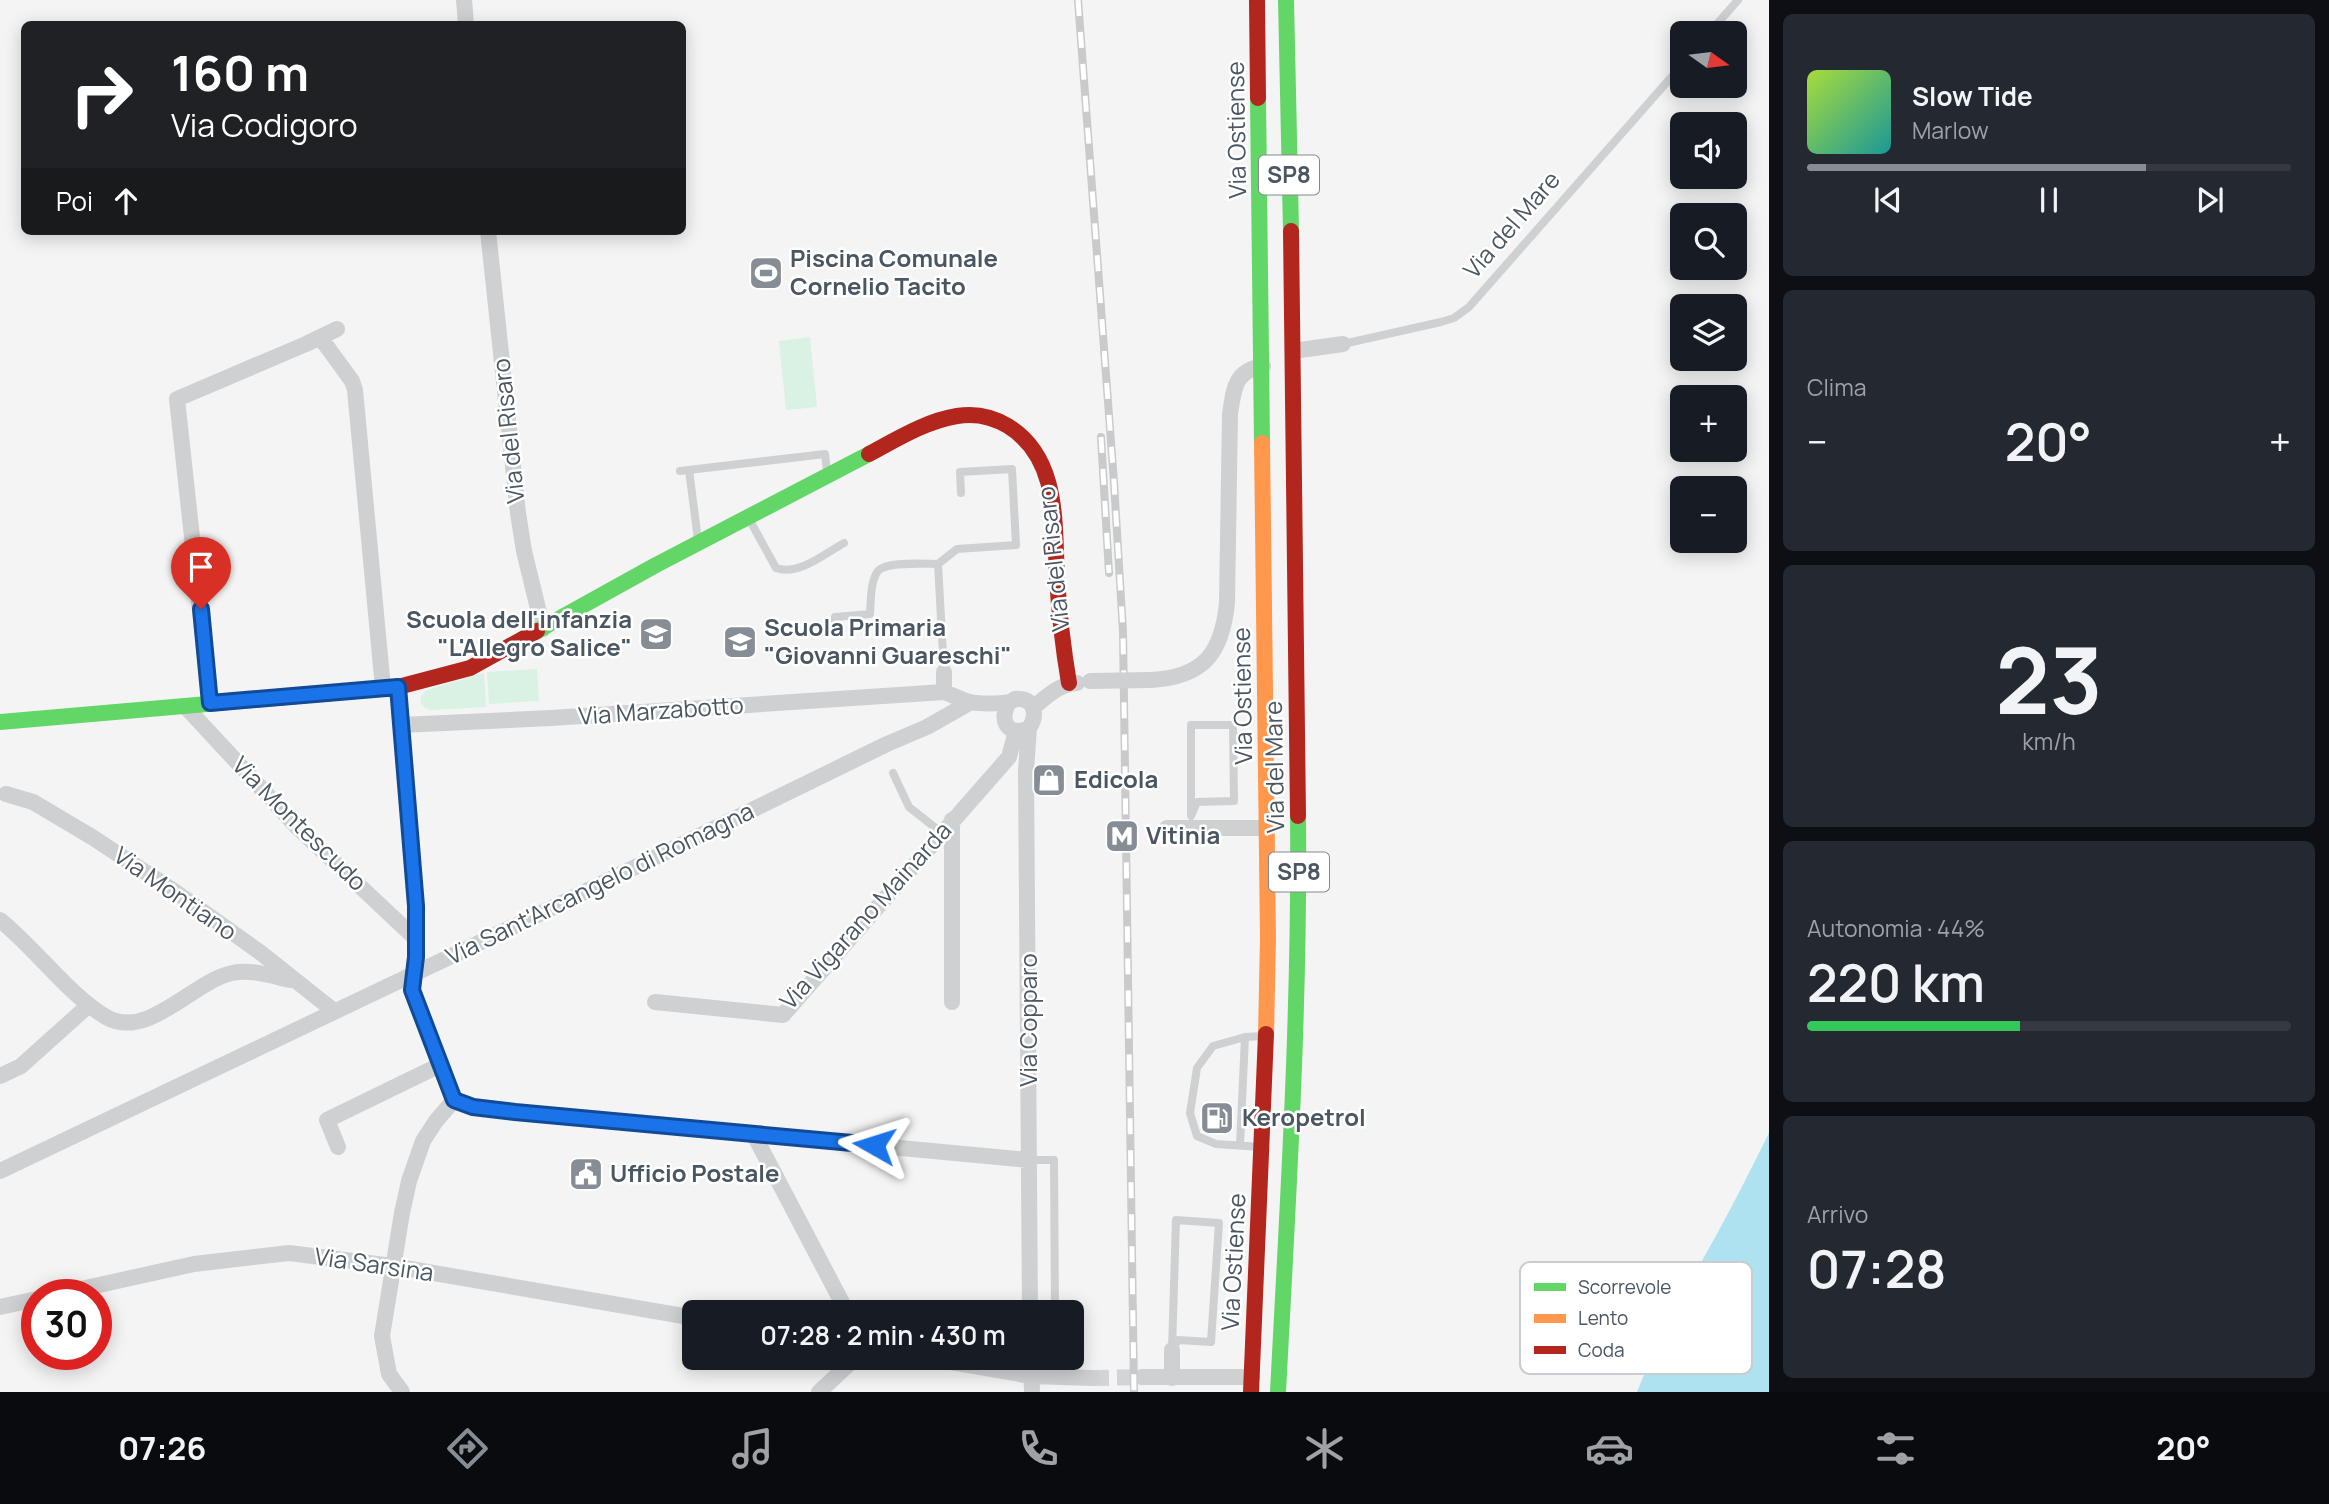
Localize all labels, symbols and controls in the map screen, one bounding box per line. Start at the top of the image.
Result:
north arrow [1670,21,1746,98]
map controls [1670,21,1747,553]
text: 160 m [171,39,309,106]
icon: right [56,49,147,140]
street label: Via Ostiense [1218,61,1253,199]
text: Slow Tide [1912,78,2033,114]
text: Via Codigoro [171,103,358,147]
button: sound [1670,112,1747,189]
text: Marlow [1912,114,1989,146]
road number: SP8 [1259,156,1319,194]
street label: Via del Mare [1455,163,1567,285]
icon: previous [1869,181,1907,219]
icon: pause [2030,181,2068,219]
icon: next [2191,181,2229,219]
icon: ahead [107,182,145,220]
text: Poi [56,183,93,219]
button: search [1670,203,1747,280]
place label: Piscina Comunale Cornelio Tacito [790,241,998,302]
sports icon: Piscina Comunale Cornelio Tacito [747,254,785,292]
button: layers [1670,294,1747,371]
street label: Via del Risaro [483,357,532,505]
text: Clima [1807,371,1866,403]
button: + [1670,385,1747,462]
text: 20° [2005,406,2092,477]
text: − [1807,415,1828,467]
text: + [2269,415,2291,467]
button: − [1670,476,1747,553]
street label: Via del Risaro [1028,485,1077,633]
pin [171,537,231,609]
icon: arrive [182,548,220,586]
place label: Scuola dell'infanzia "L'Allegro Salice" [406,602,632,663]
place label: Scuola Primaria "Giovanni Guareschi" [764,610,1012,671]
school or university icon: Scuola dell'infanzia "L'Allegro Salice" [637,615,675,653]
text: 23 [1995,617,2103,741]
school or university icon: Scuola Primaria "Giovanni Guareschi" [721,623,759,661]
street label: Via Ostiense [1224,627,1259,765]
street label: Via Marzabotto [577,687,745,732]
street label: Via del Mare [1256,701,1291,833]
text: km/h [2022,725,2076,757]
street label: Via Montescudo [225,748,375,898]
shop icon: Edicola [1030,761,1068,799]
place label: Edicola [1074,762,1158,795]
street label: Via Sant'Arcangelo di Romagna [440,794,759,972]
street label: Via Vigarano Mainarda [772,814,958,1016]
metro station icon: Vitinia [1103,817,1141,855]
place label: Vitinia [1146,818,1220,851]
street label: Via Montiano [108,838,244,947]
road number: SP8 [1269,852,1329,892]
text: Autonomia · 44% [1807,912,1985,944]
text: 220 km [1807,947,1985,1018]
street label: Via Copparo [1011,953,1044,1087]
fuel station icon: Keropetrol [1198,1099,1236,1137]
place label: Keropetrol [1242,1100,1366,1133]
position arrow [837,1108,911,1182]
public building icon: Ufficio Postale [567,1155,605,1193]
place label: Ufficio Postale [610,1156,779,1189]
street label: Via Ostiense [1212,1192,1253,1331]
text: Arrivo [1807,1198,1868,1230]
text: 07:28 [1807,1233,1946,1304]
street label: Via Sarsina [313,1239,436,1288]
legend [1520,1262,1752,1374]
text: Scorrevole [1578,1274,1671,1300]
speed limit sign: 30 [21,1279,112,1370]
text: Lento [1578,1305,1628,1331]
text: 07:28 · 2 min · 430 m [760,1317,1006,1353]
text: Coda [1578,1337,1625,1363]
icon: directions [443,1424,492,1473]
icon: music [728,1424,777,1473]
icon: phone [1014,1424,1063,1473]
icon: climate [1300,1424,1349,1473]
icon: car [1585,1424,1634,1473]
icon: filters [1871,1424,1920,1473]
text: 07:26 [118,1426,206,1470]
text: 20° [2156,1426,2211,1470]

